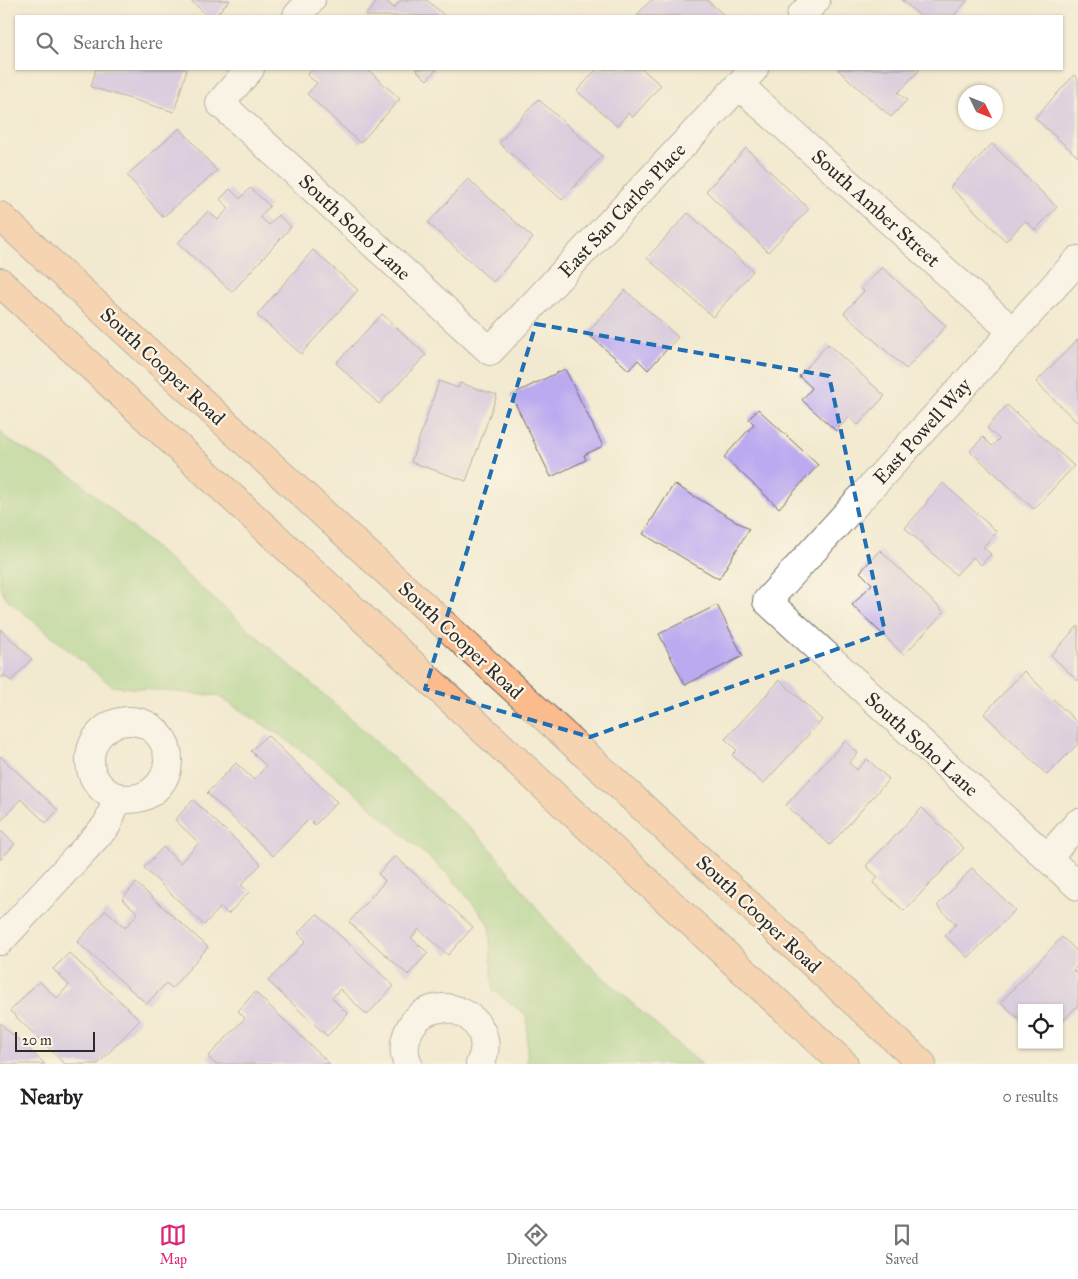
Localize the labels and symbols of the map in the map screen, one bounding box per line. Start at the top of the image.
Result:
north arrow [958,85,1003,130]
street label: East San Carlos Place [553,138,691,282]
street label: South Amber Street [807,144,945,272]
street label: South Soho Lane [294,169,416,285]
street label: South Cooper Road [96,302,230,430]
street label: East Powell Way [868,373,976,489]
street label: South Cooper Road [394,576,528,704]
street label: South Soho Lane [860,687,984,801]
street label: South Cooper Road [692,850,826,978]
scale bar [15,1029,95,1052]

